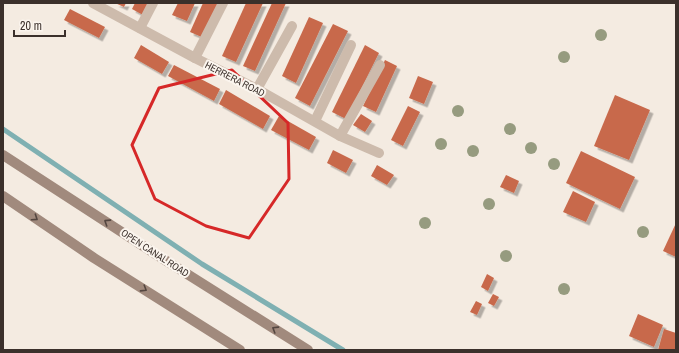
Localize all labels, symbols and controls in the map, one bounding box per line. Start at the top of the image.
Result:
scale bar [14,12,65,38]
text: 20 m [20,18,42,34]
street label: HERRERA ROAD [203,58,267,100]
one-way arrow [31,213,38,221]
one-way arrow [104,220,111,227]
street label: OPEN CANAL ROAD [119,226,192,280]
one-way arrow [140,284,147,292]
one-way arrow [272,326,279,334]

